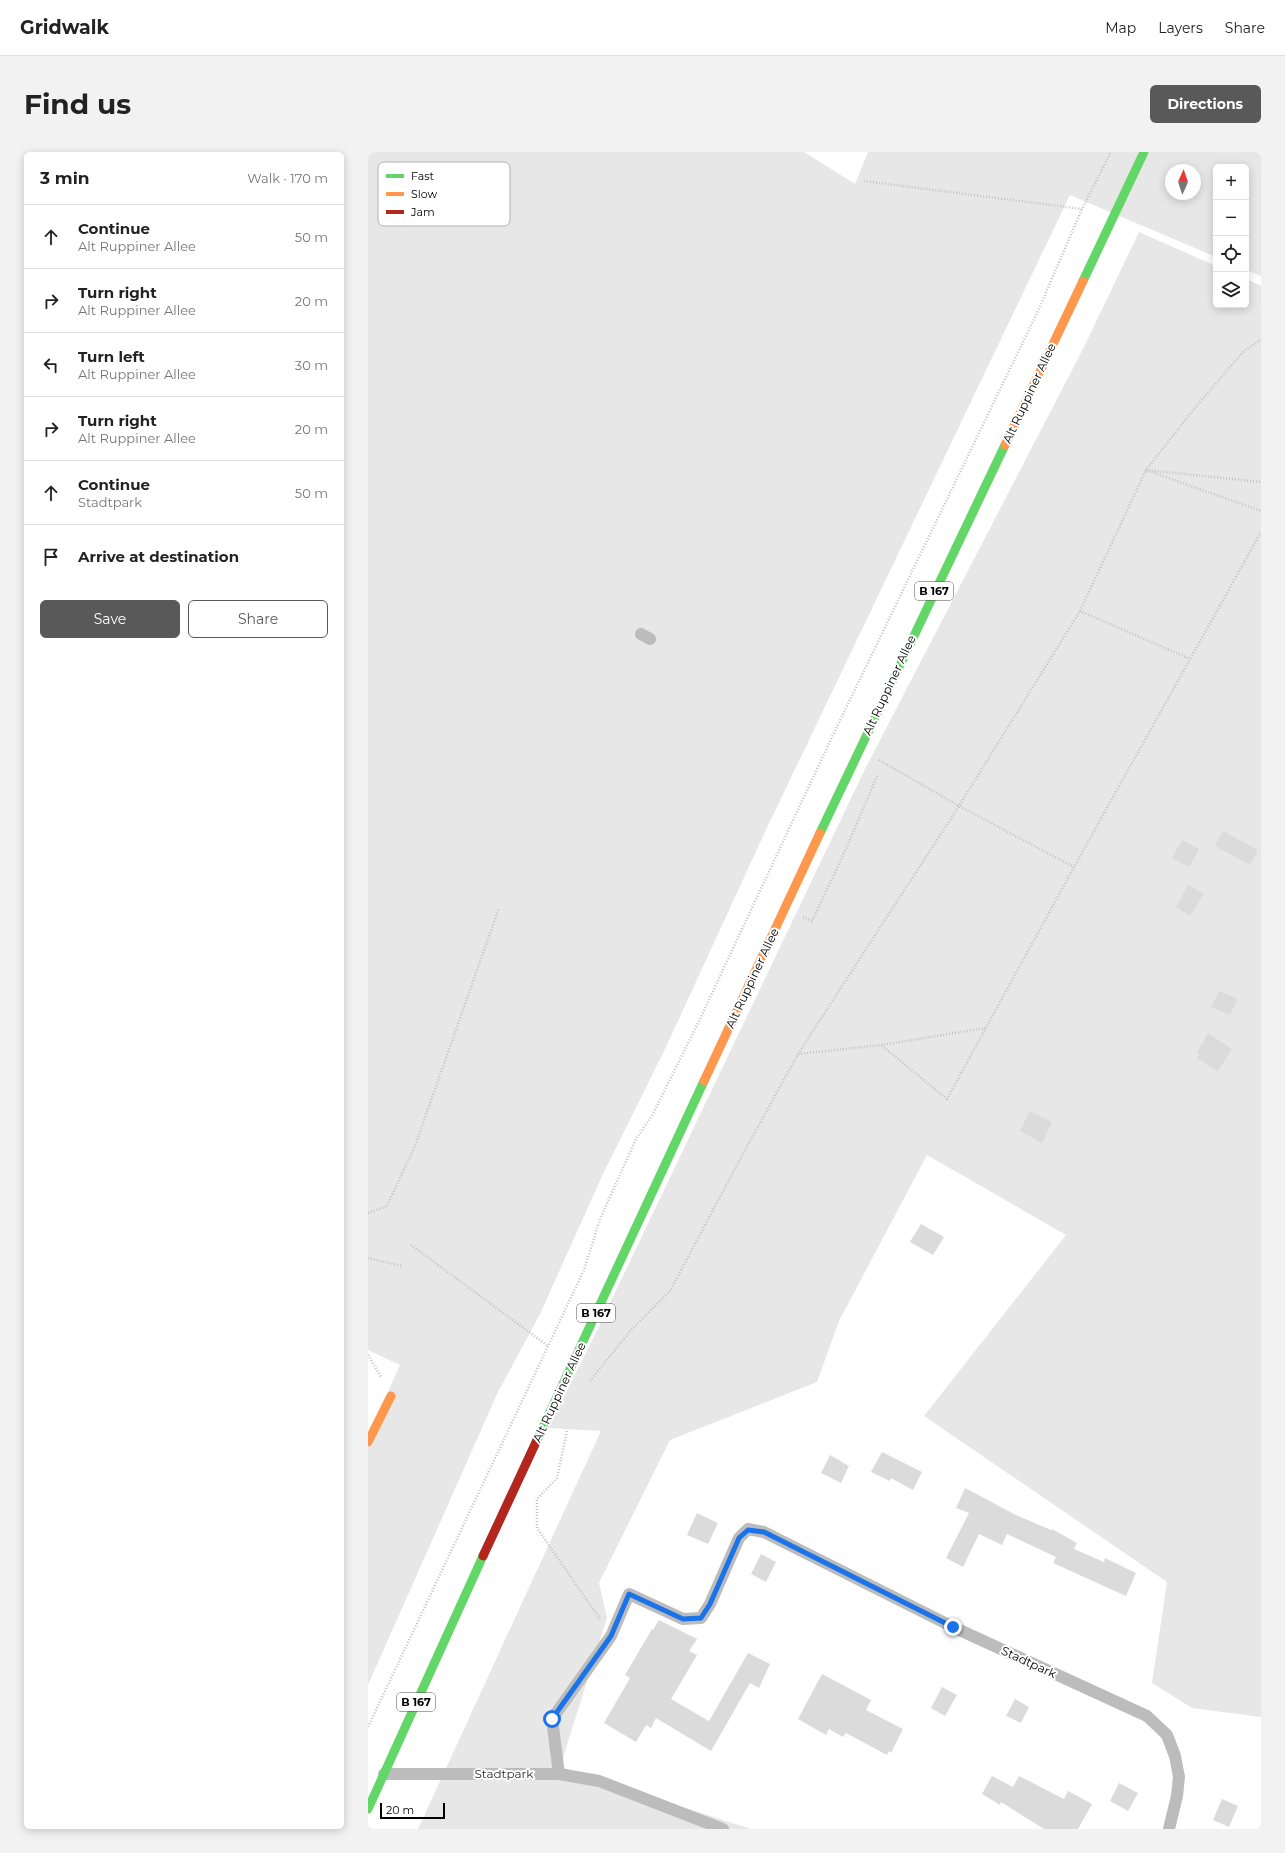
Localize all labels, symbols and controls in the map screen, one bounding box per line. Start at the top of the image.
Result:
text: Gridwalk [20,16,109,39]
text: Map [1105,19,1136,37]
text: Layers [1158,19,1203,37]
text: Share [1225,19,1265,37]
button: Directions [1150,85,1261,123]
text: Find us [24,87,131,121]
legend [378,162,510,226]
north arrow [1165,164,1201,200]
map controls [1213,164,1249,308]
button: + [1213,164,1249,200]
text: 3 min [40,168,90,188]
text: Fast [411,169,435,183]
text: Walk · 170 m [247,170,328,186]
text: Slow [411,187,437,201]
button: − [1213,200,1249,236]
text: Jam [410,205,435,219]
text: Continue [78,219,150,238]
icon: ahead [40,226,62,248]
text: 50 m [295,229,328,245]
button: locate [1213,236,1249,272]
text: Alt Ruppiner Allee [78,238,196,254]
button: layers [1213,272,1249,308]
text: Turn right [78,283,157,302]
icon: right [40,290,62,312]
text: 20 m [295,293,328,309]
text: Alt Ruppiner Allee [78,302,196,318]
street label: Alt Ruppiner Allee [999,341,1059,445]
text: Turn left [78,347,145,366]
icon: left [40,354,62,376]
text: 30 m [295,357,328,373]
text: Alt Ruppiner Allee [78,366,196,382]
text: Turn right [78,411,157,430]
icon: right [40,418,62,440]
text: 20 m [295,421,328,437]
text: Alt Ruppiner Allee [78,430,196,446]
text: Continue [78,475,150,494]
icon: ahead [40,482,62,504]
text: 50 m [295,485,328,501]
text: Stadtpark [78,494,142,510]
icon: arrive [40,546,62,568]
text: Arrive at destination [78,547,239,566]
road number: B 167 [915,582,953,600]
button: Save [40,600,180,638]
button: Share [188,600,328,638]
street label: Alt Ruppiner Allee [859,633,919,737]
street label: Alt Ruppiner Allee [722,926,782,1030]
road number: B 167 [577,1304,615,1322]
street label: Alt Ruppiner Allee [529,1340,589,1444]
route end [944,1618,962,1636]
street label: Stadtpark [999,1643,1060,1682]
road number: B 167 [397,1693,435,1711]
route start [543,1710,561,1728]
park label: Stadtpark [474,1766,534,1781]
scale bar [380,1801,445,1820]
text: 20 m [386,1803,414,1817]

